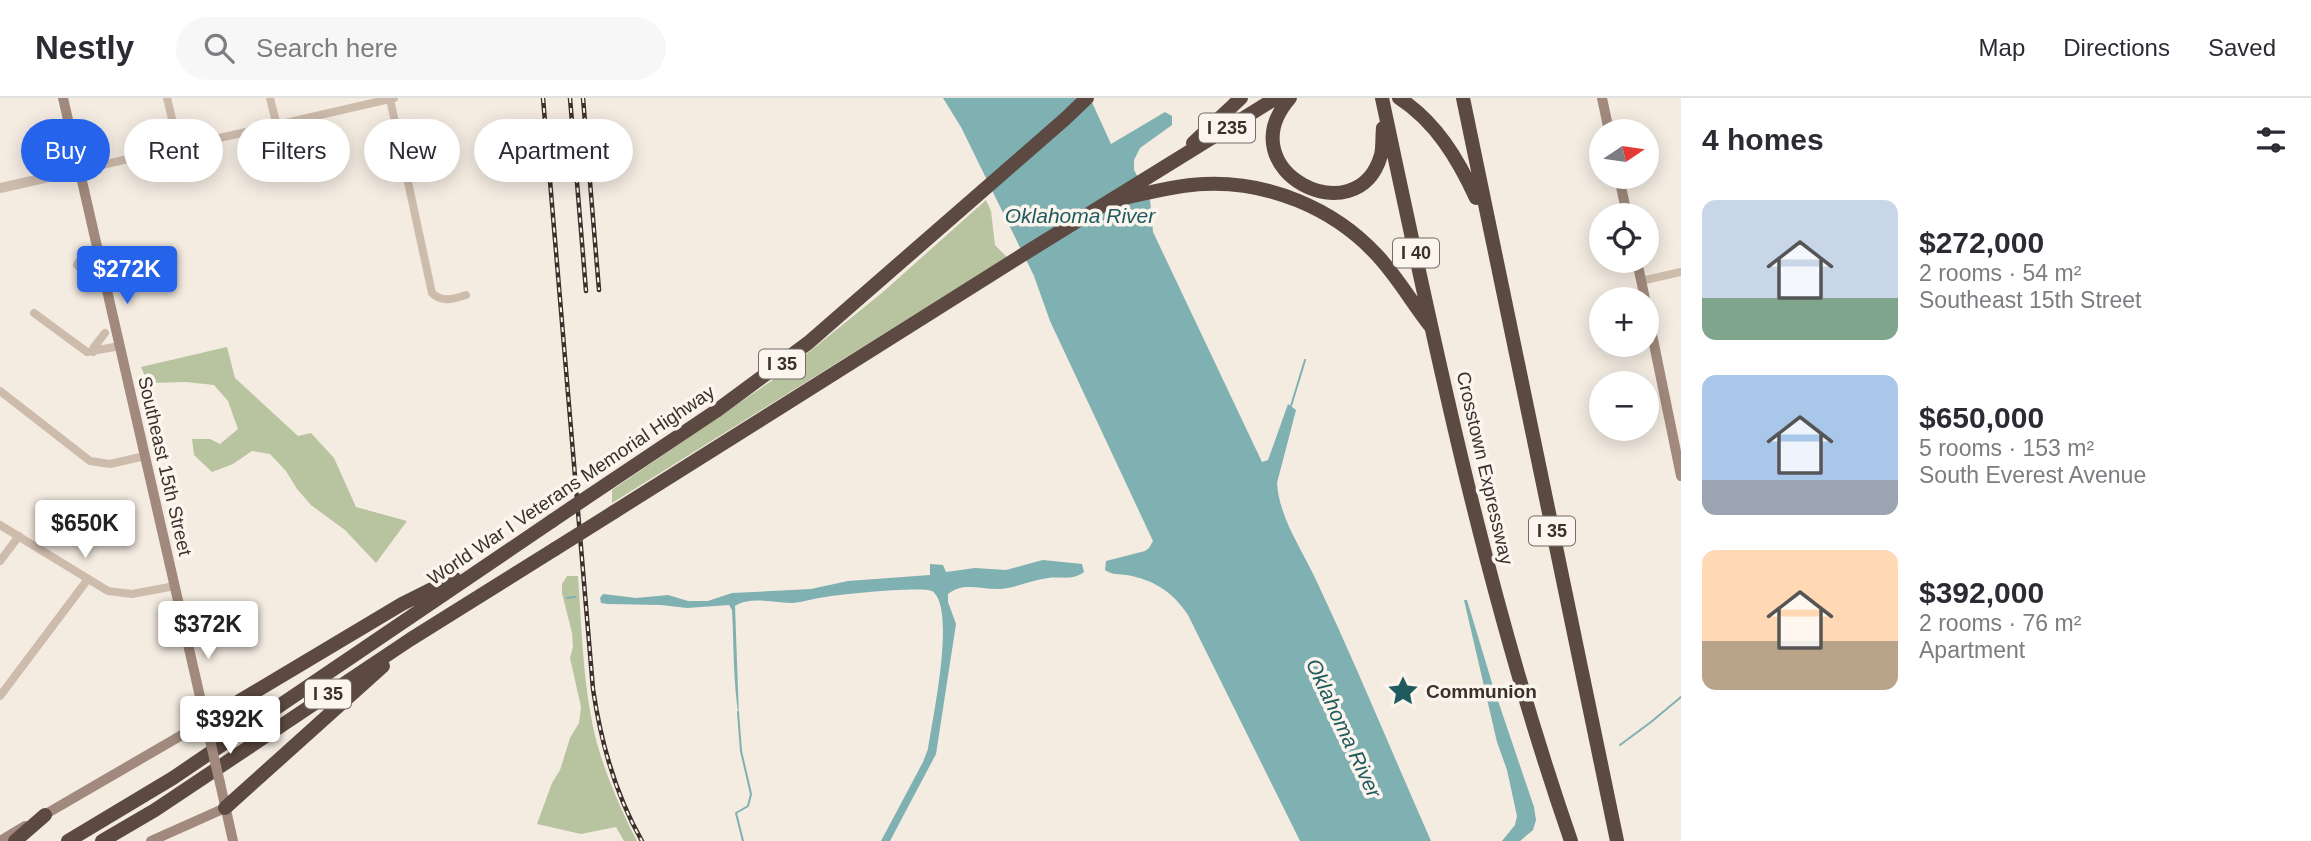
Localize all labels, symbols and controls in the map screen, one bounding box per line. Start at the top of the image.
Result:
search box [176,17,666,80]
text: Nestly [35,29,134,66]
icon: search [200,29,238,67]
text: Search here [256,33,398,63]
text: Map [1979,34,2025,61]
text: Directions [2063,34,2170,61]
text: Saved [2208,34,2276,61]
road number: I 235 [1199,113,1255,142]
chip: Buy [21,119,110,182]
chip: Rent [124,119,223,182]
chip: Filters [237,119,350,182]
chip: New [364,119,460,182]
chip: Apartment [474,119,633,182]
north arrow [1589,119,1659,189]
map controls [1589,119,1659,441]
icon: filters [2252,121,2290,159]
text: 4 homes [1702,123,1824,156]
button: locate [1589,203,1659,273]
water label: Oklahoma River [1005,204,1156,227]
text: $272,000 [1919,226,2044,259]
icon: home [1758,228,1842,312]
road number: I 40 [1393,238,1439,268]
pin: $272K [78,246,176,306]
text: $272K [93,256,161,282]
text: 2 rooms · 54 m² [1919,260,2081,286]
button: + [1589,287,1659,357]
text: Southeast 15th Street [1919,287,2142,313]
road number: I 35 [759,350,805,378]
street label: Crosstown Expressway [1453,369,1518,567]
button: − [1589,371,1659,441]
street label: Southeast 15th Street [134,374,196,559]
street label: World War I Veterans Memorial Highway [424,381,719,589]
text: $650,000 [1919,401,2044,434]
icon: home [1758,403,1842,487]
text: 5 rooms · 153 m² [1919,435,2094,461]
text: South Everest Avenue [1919,462,2146,488]
pin: $650K [36,500,134,560]
text: $650K [51,510,119,536]
road number: I 35 [1529,516,1575,545]
text: $392,000 [1919,576,2044,609]
icon: home [1758,578,1842,662]
pin: $372K [159,602,257,661]
text: 2 rooms · 76 m² [1919,610,2081,636]
text: $372K [174,611,242,637]
text: Apartment [1919,637,2025,663]
water label: Oklahoma River [1302,655,1387,802]
place icon: Communion [1386,674,1420,708]
road number: I 35 [305,680,351,708]
place label: Communion [1426,681,1537,702]
pin: $392K [181,696,279,756]
text: $392K [196,706,264,732]

